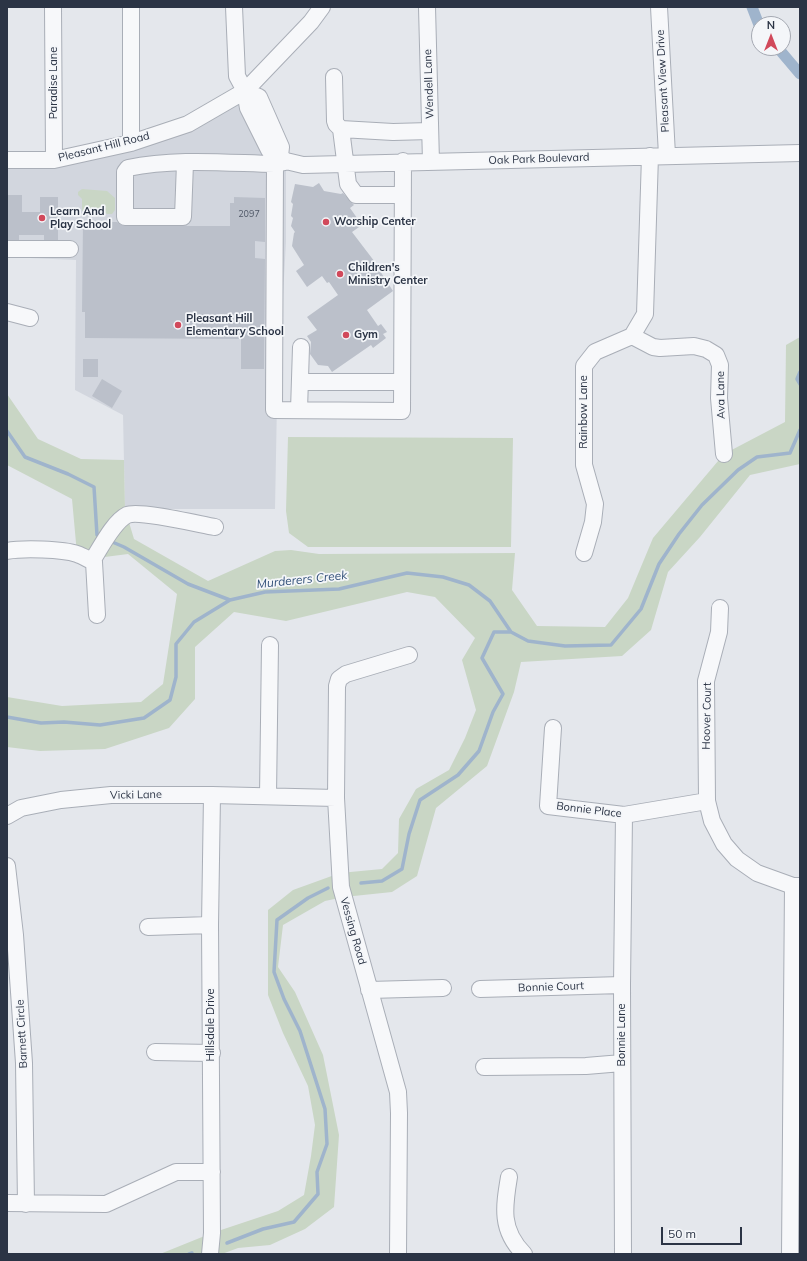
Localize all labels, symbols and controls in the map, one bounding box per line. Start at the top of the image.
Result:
north arrow [751,16,791,56]
text: N [767,18,775,32]
street label: Pleasant View Drive [654,29,672,133]
street label: Paradise Lane [47,47,61,119]
street label: Wendell Lane [421,49,437,119]
street label: Pleasant Hill Road [57,129,151,165]
street label: Oak Park Boulevard [488,151,590,167]
place label: Learn And Play School [50,205,111,231]
house number: 2097 [238,209,260,219]
marker: Learn And Play School [37,213,47,223]
place label: Worship Center [334,215,416,229]
marker: Worship Center [321,217,331,227]
place label: Children's Ministry Center [348,261,427,287]
marker: Children's Ministry Center [335,269,345,279]
place label: Pleasant Hill Elementary School [186,312,284,338]
marker: Pleasant Hill Elementary School [173,320,183,330]
place label: Gym [354,328,378,342]
marker: Gym [341,330,351,340]
street label: Ava Lane [714,371,728,419]
street label: Rainbow Lane [577,375,591,449]
water label: Murderers Creek [256,568,348,592]
street label: Hoover Court [700,682,714,750]
street label: Vicki Lane [110,788,162,802]
street label: Bonnie Place [556,799,622,821]
street label: Vessing Road [337,896,369,966]
street label: Bonnie Court [518,979,584,995]
street label: Hillsdale Drive [204,989,218,1061]
street label: Barnett Circle [14,999,30,1069]
street label: Bonnie Lane [615,1003,629,1067]
scale bar [663,1219,744,1245]
text: 50 m [668,1226,696,1241]

